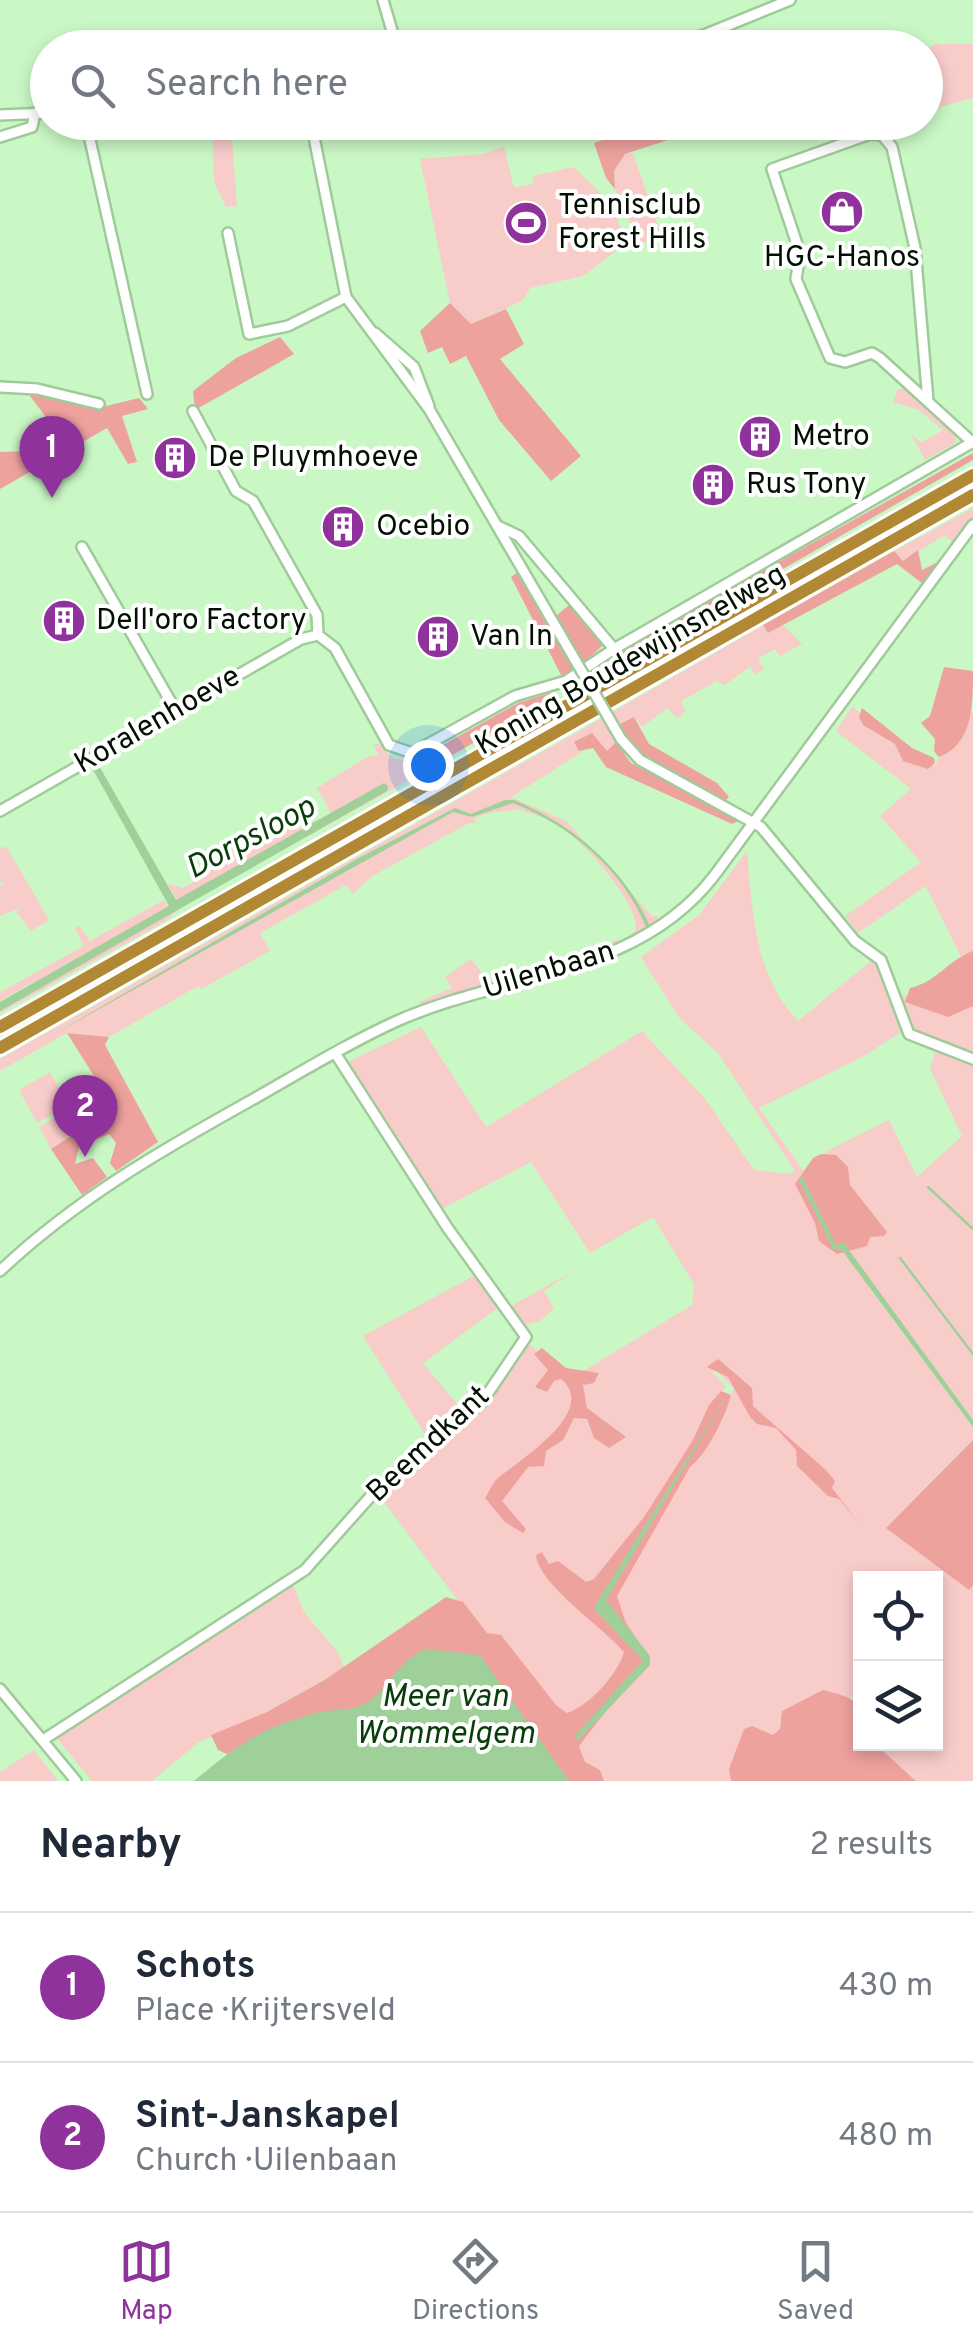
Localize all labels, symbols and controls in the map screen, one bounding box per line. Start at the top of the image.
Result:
search box [30,30,943,140]
icon: search [65,58,120,113]
text: Search here [145,61,348,110]
place label: Tennisclub Forest Hills [558,188,706,259]
shop icon: HGC-Hanos [819,189,865,235]
sports icon: Tennisclub Forest Hills [503,200,549,246]
place label: HGC-Hanos [764,240,920,277]
building icon: Metro [737,414,783,460]
pin: 1 [20,416,84,498]
place label: Metro [792,419,870,456]
building icon: De Pluymhoeve [152,435,198,481]
place label: De Pluymhoeve [208,440,418,477]
building icon: Rus Tony [690,462,736,508]
place label: Rus Tony [746,467,866,504]
building icon: Ocebio [320,504,366,550]
place label: Ocebio [376,509,470,546]
street label: Koning Boudewijnsnelweg [469,557,793,765]
building icon: Dell'oro Factory [41,598,87,644]
place label: Dell'oro Factory [96,603,307,640]
building icon: Van In [415,614,461,660]
place label: Van In [470,619,553,656]
street label: Koralenhoeve [69,659,247,783]
your location [403,740,454,791]
water label: Dorpsloop [179,788,323,890]
street label: Uilenbaan [479,933,619,1009]
pin: 2 [52,1074,118,1157]
street label: Beemdkant [360,1379,498,1511]
map controls [853,1571,943,1751]
button: locate [853,1571,943,1661]
button: layers [853,1661,943,1751]
water label: Meer van Wommelgem [355,1678,535,1755]
text: Nearby [40,1820,182,1873]
text: 2 results [809,1826,933,1866]
text: Schots [135,1943,255,1992]
text: 1 [66,1967,79,2007]
text: 430 m [839,1967,933,2007]
text: Place · Krijtersveld [135,1992,396,2032]
text: Sint-Janskapel [135,2093,400,2142]
text: 2 [63,2117,82,2157]
text: 480 m [839,2117,933,2157]
text: Church · Uilenbaan [135,2142,397,2182]
tab: Map [119,2234,174,2330]
tab: Directions [412,2234,539,2330]
tab: Saved [777,2234,854,2330]

